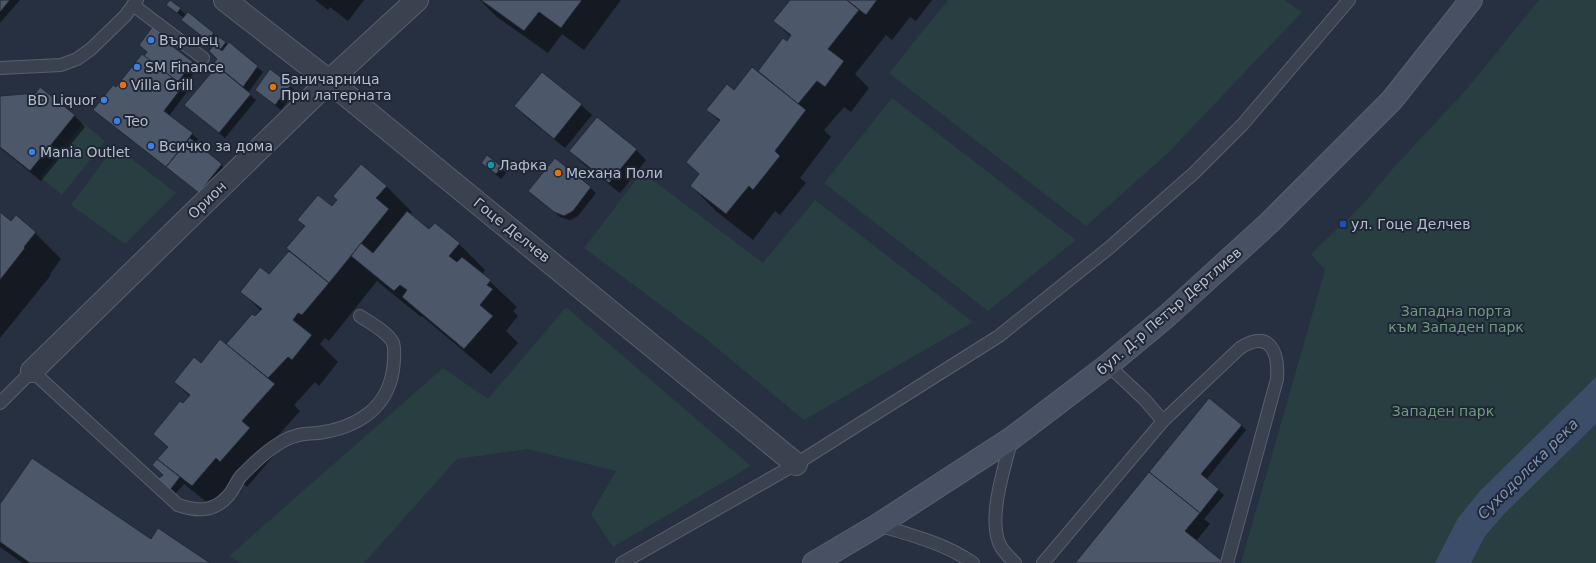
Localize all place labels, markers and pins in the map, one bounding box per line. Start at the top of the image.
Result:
place label: Вършец [159,32,218,48]
marker: Вършец [146,35,156,45]
place label: SM Finance [145,59,224,75]
marker: SM Finance [132,62,142,72]
place label: Баничарница При латерната [281,71,392,103]
place label: Villa Grill [131,77,193,93]
marker: Villa Grill [118,80,128,90]
marker: Баничарница При латерната [268,82,278,92]
place label: BD Liquor [27,92,96,108]
marker: BD Liquor [99,95,109,105]
place label: Teo [124,113,148,129]
marker: Teo [112,116,122,126]
place label: Всичко за дома [159,138,273,154]
marker: Всичко за дома [146,141,156,151]
place label: Mania Outlet [40,144,130,160]
marker: Mania Outlet [27,147,37,157]
place label: Лафка [499,157,547,173]
marker: Лафка [486,160,496,170]
place label: Механа Поли [566,165,663,181]
marker: Механа Поли [553,168,563,178]
place label: ул. Гоце Делчев [1351,216,1470,232]
marker: ул. Гоце Делчев [1338,219,1348,229]

